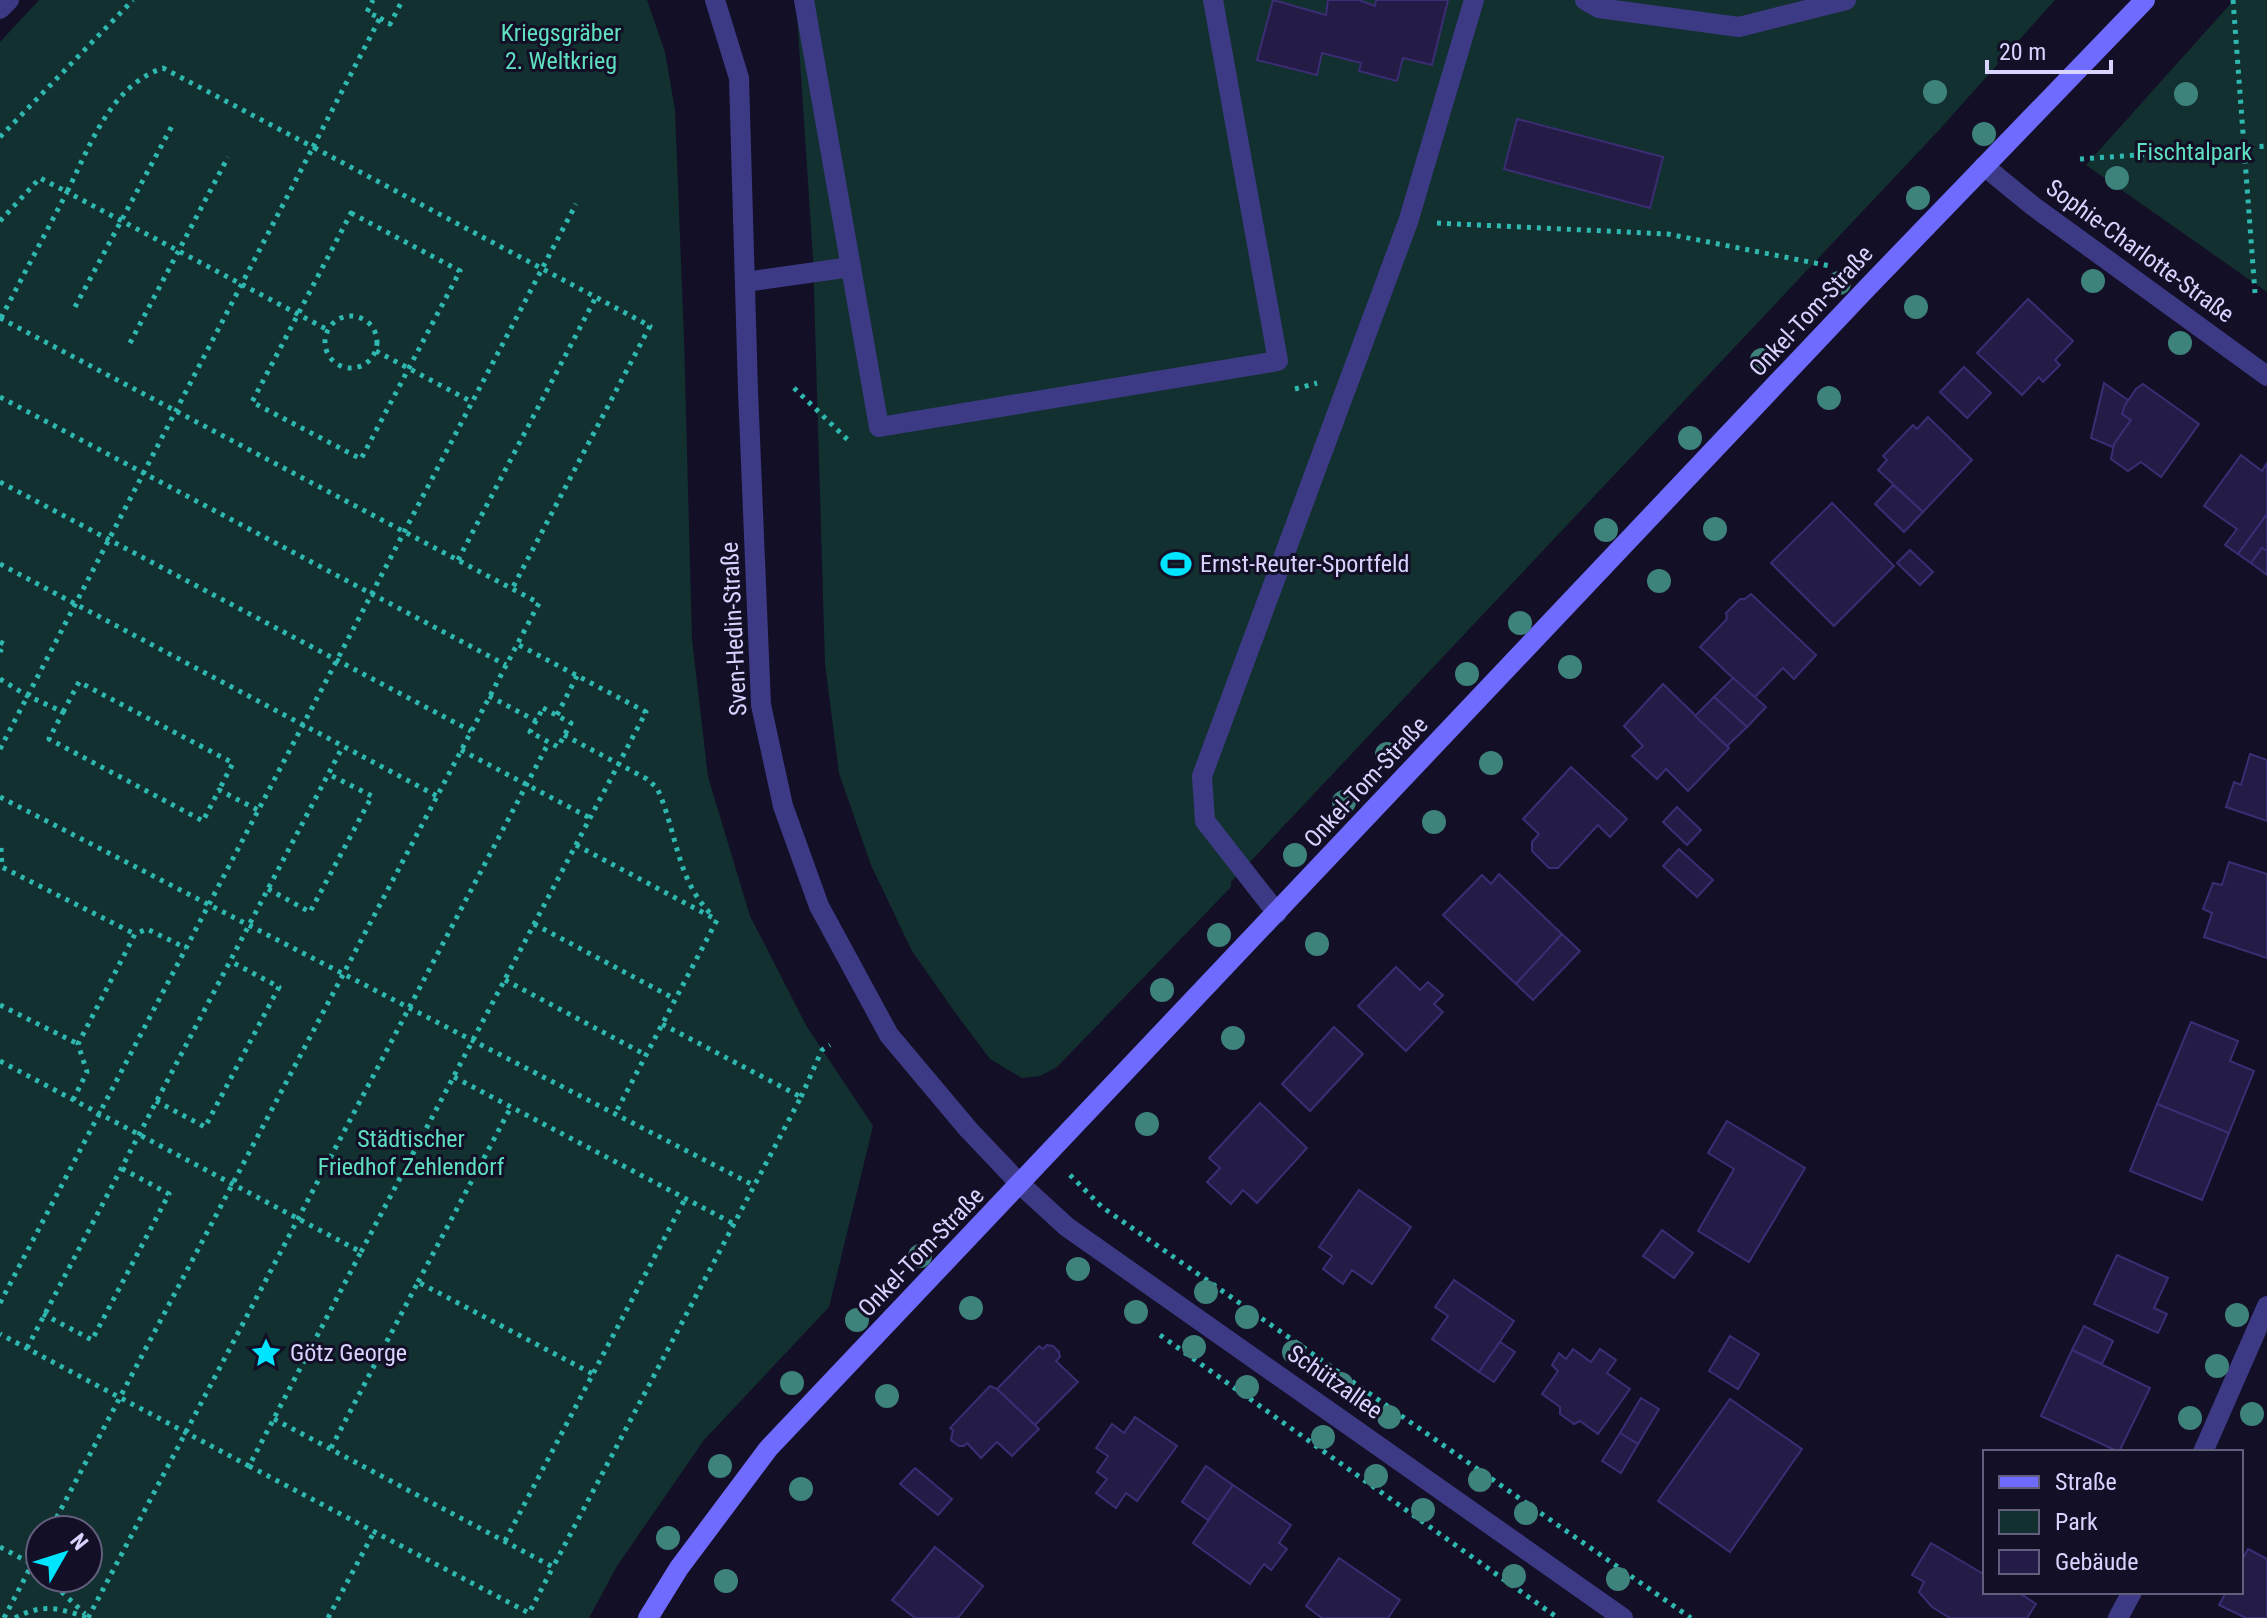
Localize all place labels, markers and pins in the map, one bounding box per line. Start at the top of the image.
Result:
sports icon: Ernst-Reuter-Sportfeld [1159,547,1193,581]
place label: Ernst-Reuter-Sportfeld [1200,550,1409,578]
place icon: Götz George [249,1336,283,1370]
place label: Götz George [290,1339,407,1367]

